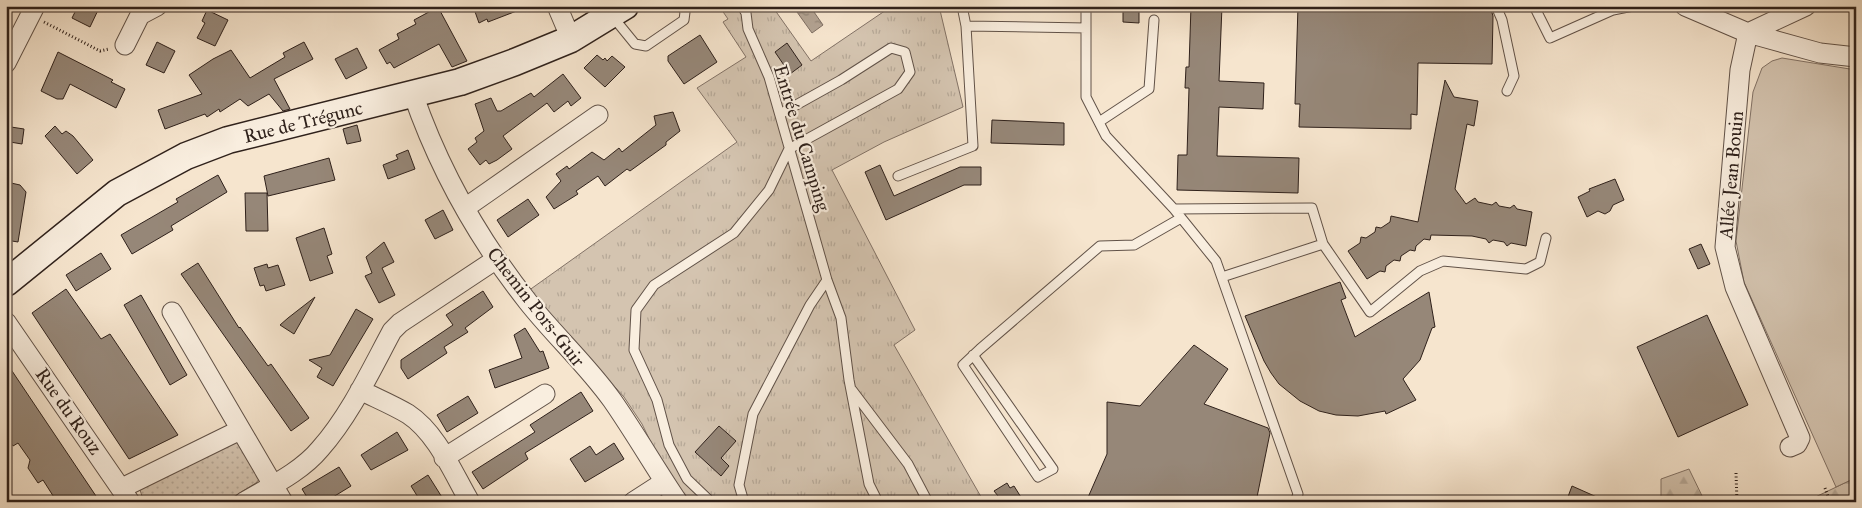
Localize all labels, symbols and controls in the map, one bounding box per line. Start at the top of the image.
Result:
street label: Entrée du Camping [768,62,835,214]
street label: Rue de Trégunc [241,96,365,149]
street label: Allée Jean Bouin [1714,110,1749,241]
street label: Chemin Pors-Guir [482,243,590,372]
street label: Rue du Rouz [31,363,107,459]

